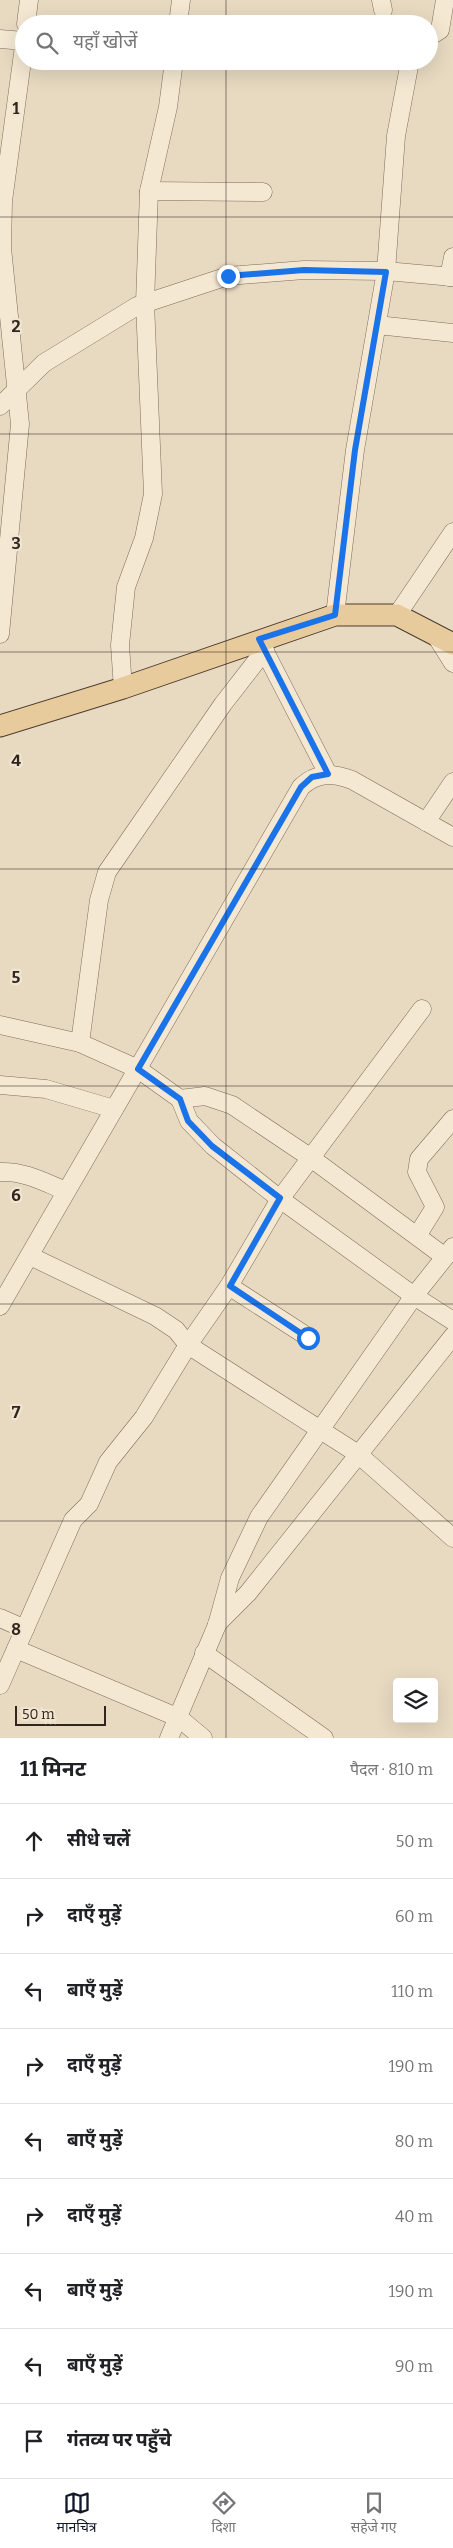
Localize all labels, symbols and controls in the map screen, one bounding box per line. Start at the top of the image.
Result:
search box [15,15,438,70]
icon: search [33,29,61,57]
text: यहाँ खोजें [73,30,137,53]
text: 1 [13,99,20,118]
route end [217,265,240,288]
text: 2 [11,317,21,336]
text: 3 [11,534,21,553]
text: 4 [11,751,21,770]
text: 5 [12,968,21,987]
text: 6 [11,1186,21,1205]
route start [297,1327,320,1350]
text: 7 [12,1403,21,1422]
text: 8 [11,1620,21,1639]
map controls [393,1678,438,1723]
button: layers [393,1678,438,1723]
scale bar [15,1703,106,1726]
text: 50 m [22,1706,55,1723]
text: 11 मिनट [20,1756,86,1782]
text: पैदल · 810 m [350,1760,433,1779]
icon: ahead [20,1827,48,1855]
text: सीधे चलें [67,1828,130,1851]
text: 50 m [396,1832,433,1851]
icon: right [20,1902,48,1930]
text: दाएँ मुड़ें [67,1903,121,1926]
text: 60 m [395,1907,433,1926]
icon: left [20,1977,48,2005]
text: बाएँ मुड़ें [67,1978,123,2001]
text: 110 m [391,1982,433,2001]
icon: right [20,2052,48,2080]
text: दाएँ मुड़ें [67,2053,121,2076]
text: 190 m [388,2057,433,2076]
icon: left [20,2127,48,2155]
text: बाएँ मुड़ें [67,2128,123,2151]
text: 80 m [395,2132,433,2151]
icon: right [20,2202,48,2230]
text: दाएँ मुड़ें [67,2203,121,2226]
text: 40 m [395,2207,433,2226]
icon: left [20,2277,48,2305]
text: बाएँ मुड़ें [67,2278,123,2301]
text: 190 m [388,2282,433,2301]
icon: left [20,2352,48,2380]
text: बाएँ मुड़ें [67,2353,123,2376]
text: 90 m [395,2357,433,2376]
icon: arrive [20,2427,48,2455]
text: गंतव्य पर पहुँचे [67,2428,172,2451]
tab: मानचित्र [57,2489,97,2538]
tab: दिशा [210,2489,238,2538]
tab: सहेजे गए [351,2489,396,2538]

